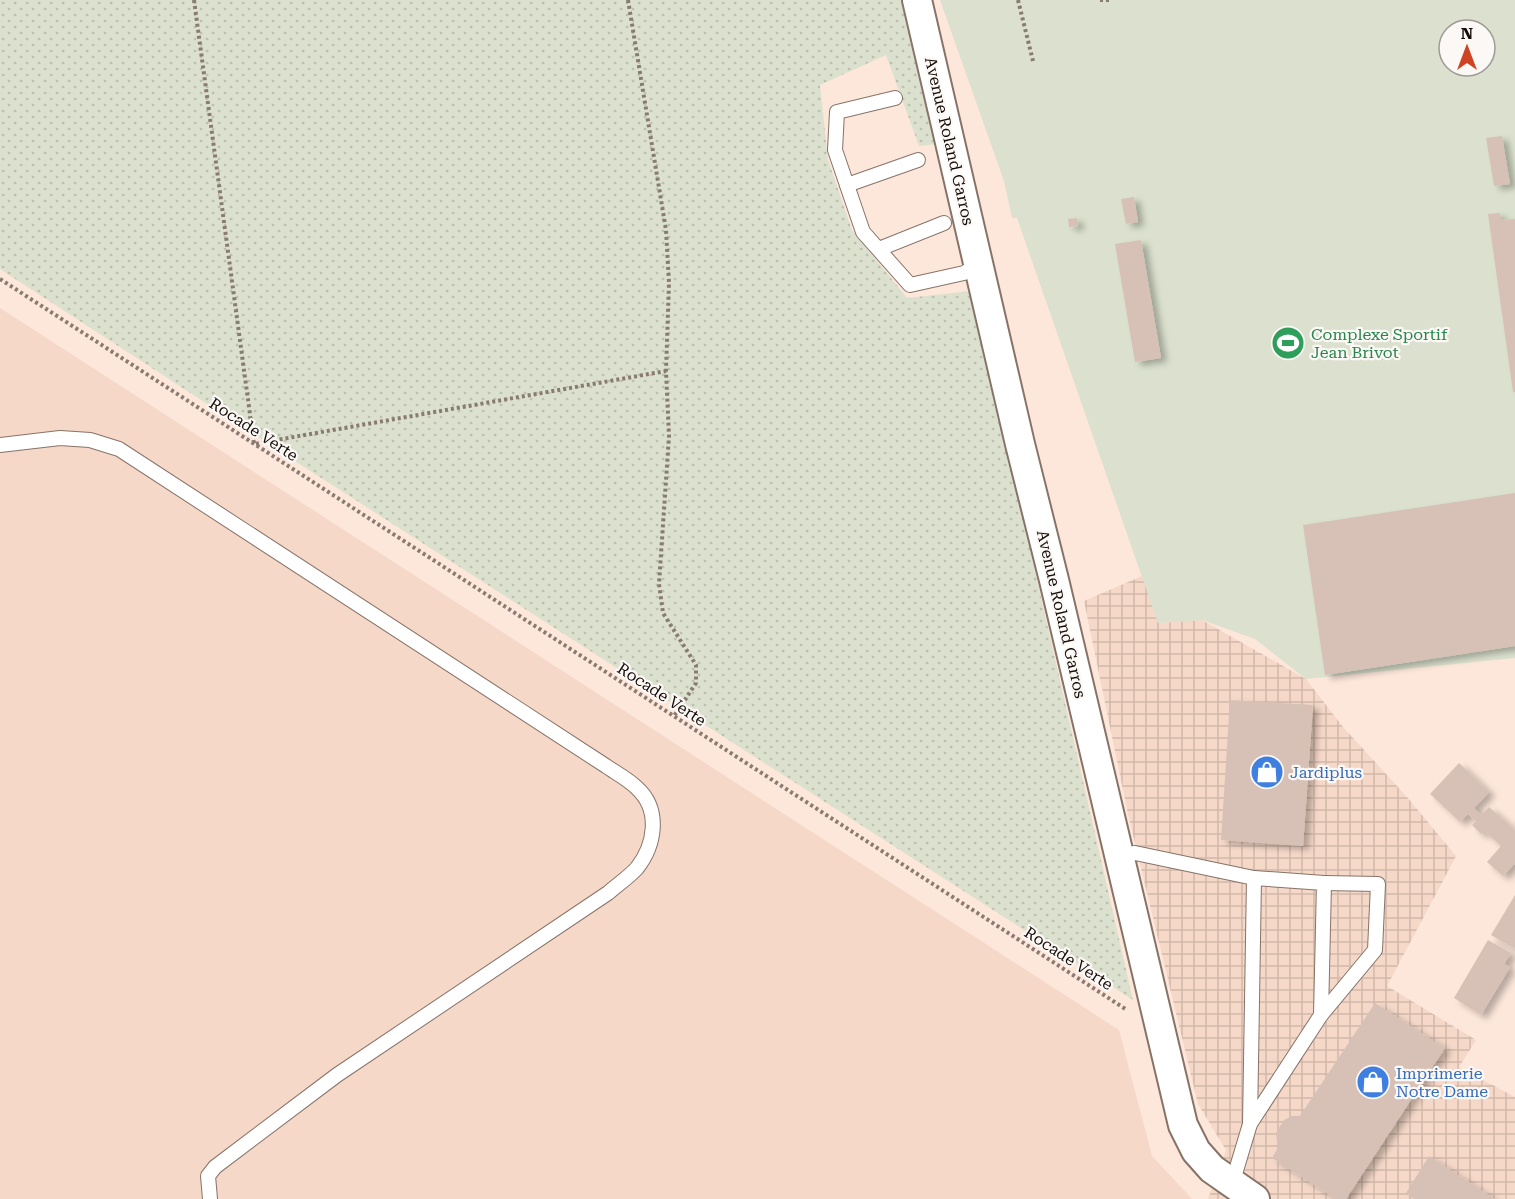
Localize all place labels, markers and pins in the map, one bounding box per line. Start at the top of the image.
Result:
sports icon: Complexe Sportif Jean Brivot [1270,325,1306,361]
place label: Complexe Sportif Jean Brivot [1311,325,1448,362]
shop icon: Jardiplus [1249,754,1285,790]
place label: Jardiplus [1290,763,1362,782]
shop icon: Imprimerie Notre Dame [1355,1064,1391,1100]
place label: Imprimerie Notre Dame [1396,1064,1488,1101]

